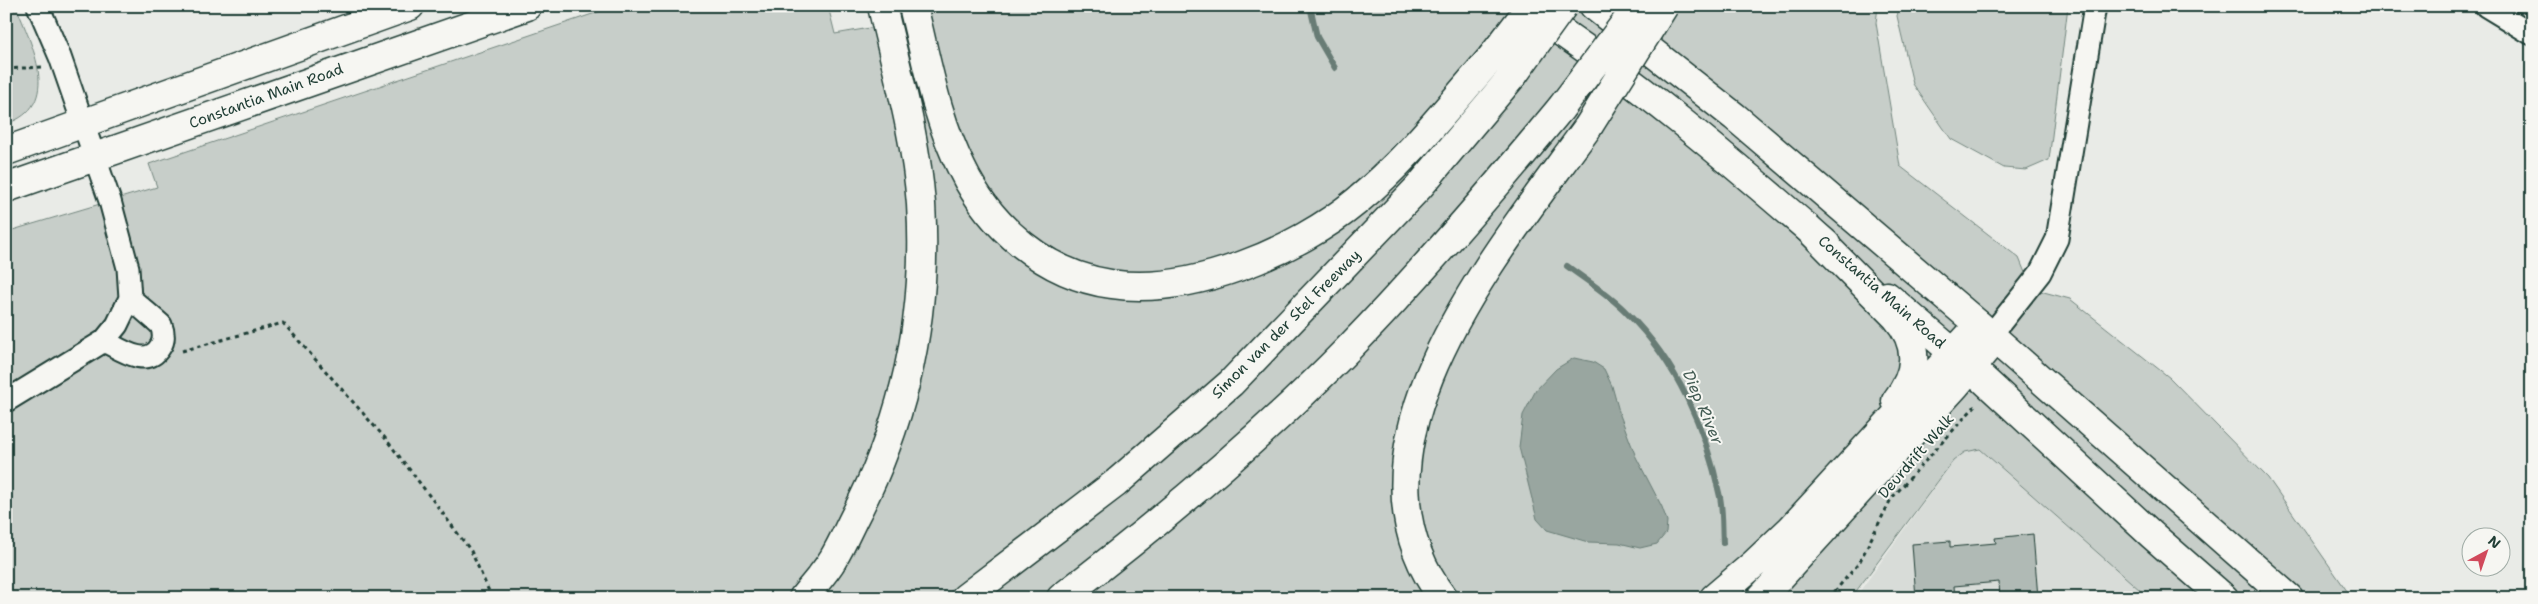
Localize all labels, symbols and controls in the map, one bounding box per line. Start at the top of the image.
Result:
street label: Constantia Main Road [186,59,346,133]
street label: Constantia Main Road [1814,231,1950,353]
street label: Simon van der Stel Freeway [1207,245,1365,403]
water label: Diep River [1678,366,1728,448]
street label: Deurdrift Walk [1874,409,1958,503]
north arrow [2460,526,2510,576]
text: N [2484,532,2504,553]

